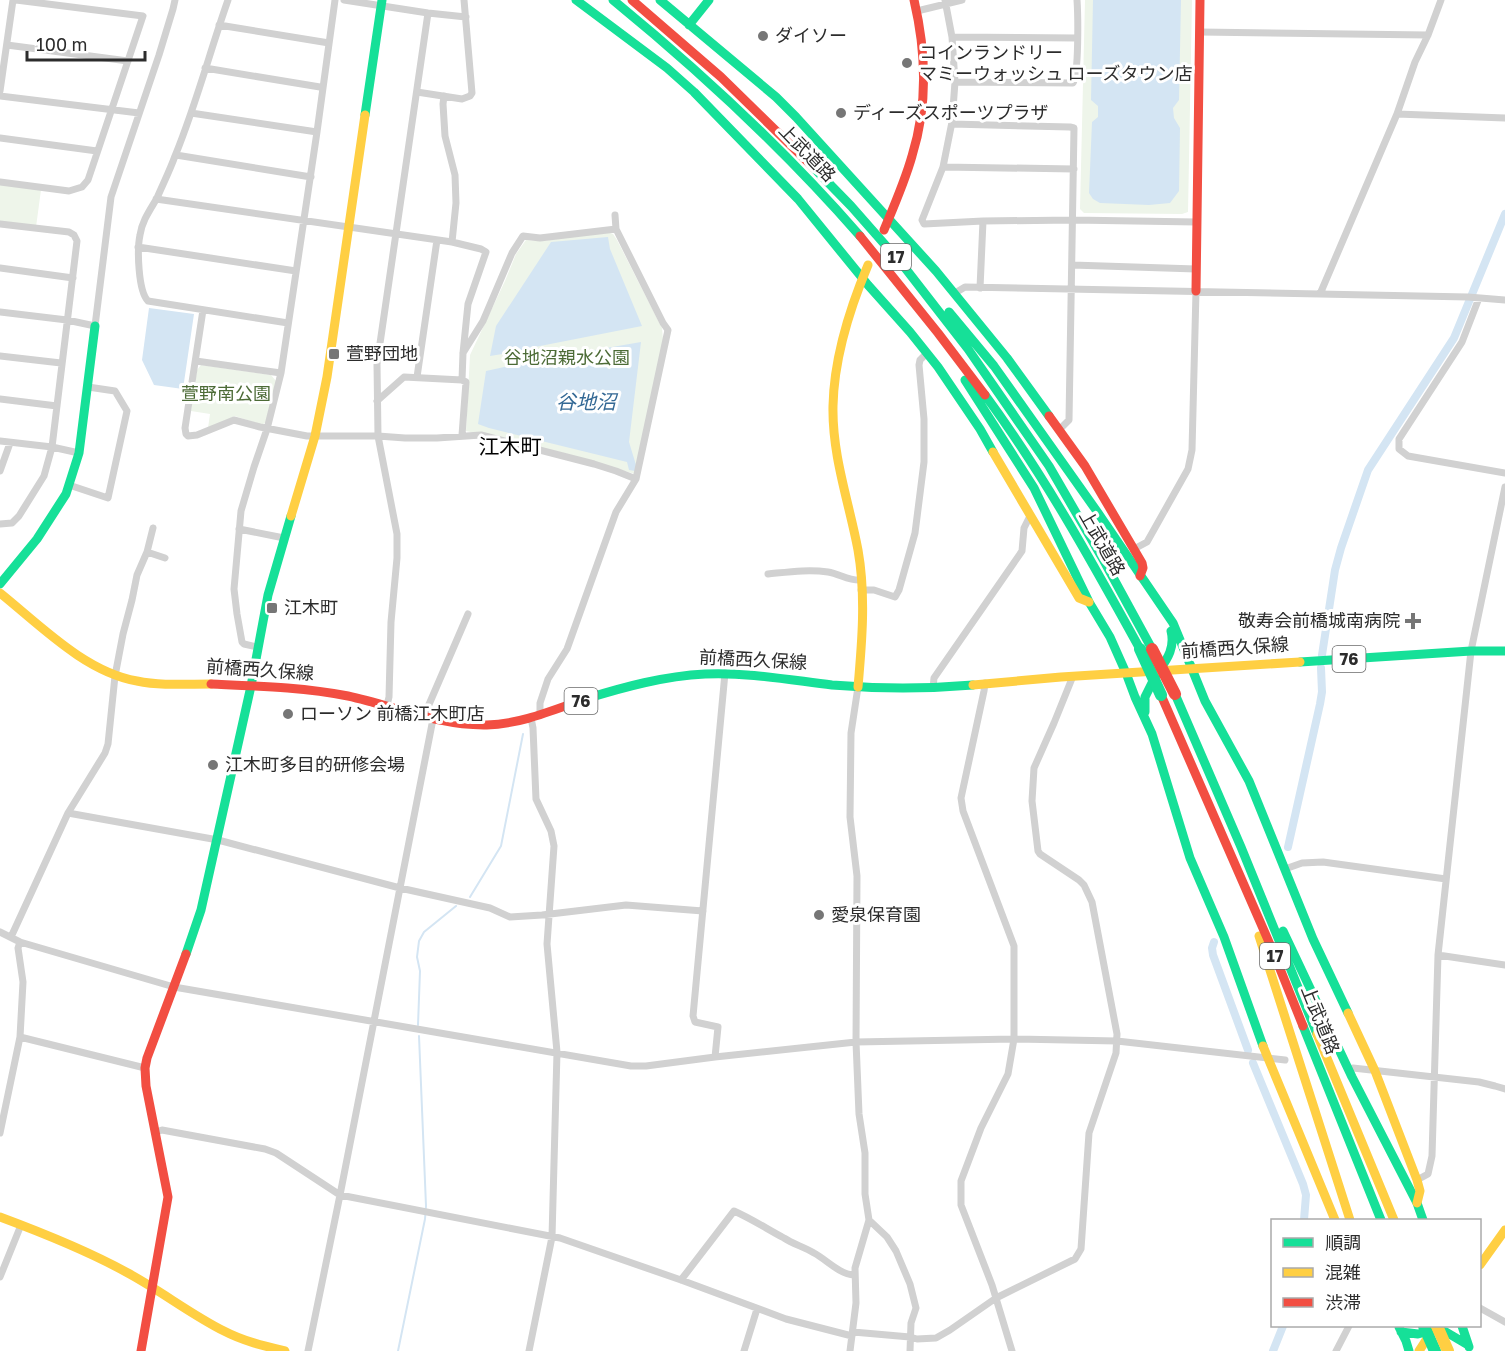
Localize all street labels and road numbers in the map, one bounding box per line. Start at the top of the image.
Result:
street label: 上武道路 [775,119,841,186]
road number: 17 [881,244,911,270]
street label: 上武道路 [1075,506,1130,579]
street label: 前橋西久保線 [1180,632,1290,662]
street label: 前橋西久保線 [699,645,808,673]
road number: 76 [1332,646,1366,672]
street label: 前橋西久保線 [205,654,315,684]
road number: 76 [564,688,598,714]
road number: 17 [1260,943,1290,969]
street label: 上武道路 [1297,982,1345,1057]

